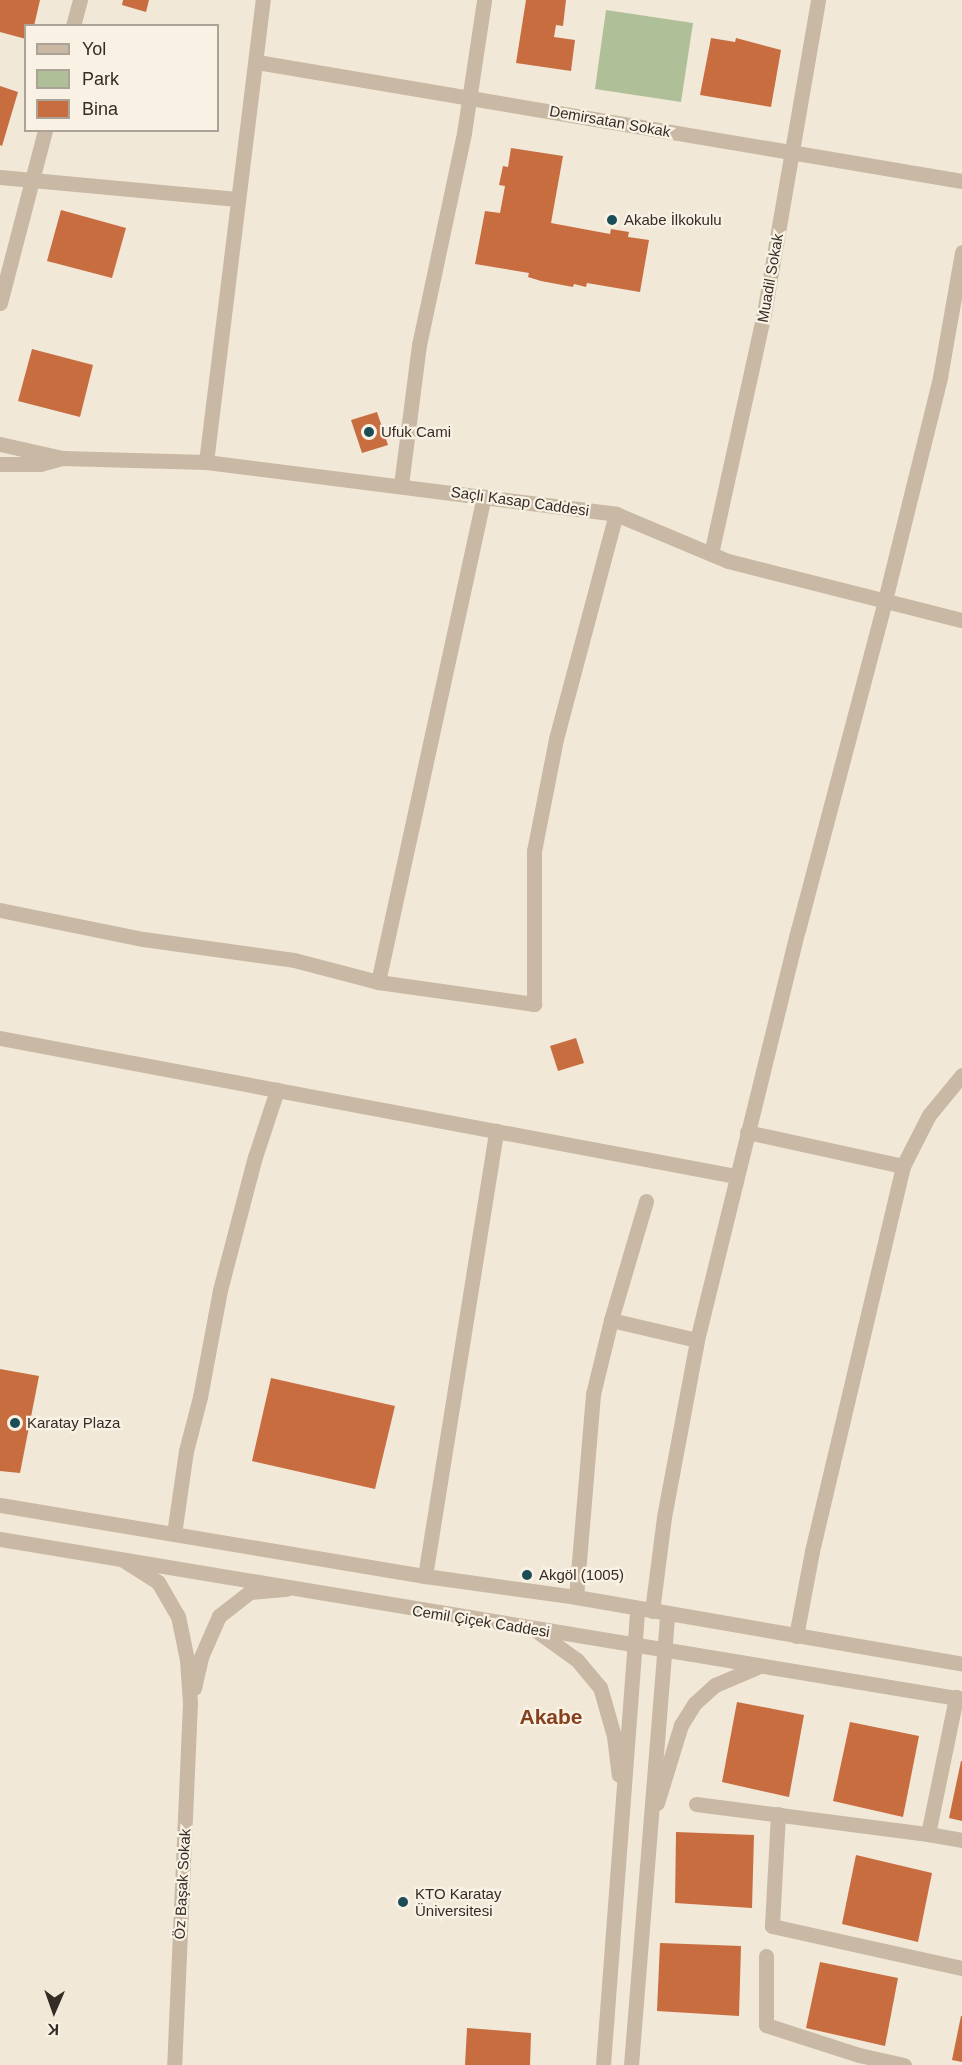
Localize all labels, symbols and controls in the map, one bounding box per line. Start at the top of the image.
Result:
legend [24,24,219,132]
text: Yol [82,39,106,59]
text: Park [82,69,119,89]
text: Bina [82,99,118,119]
street label: Demirsatan Sokak [548,101,672,141]
place label: Akabe İlkokulu [624,211,722,229]
marker: Akabe İlkokulu [605,213,619,227]
street label: Muadil Sokak [753,232,787,324]
place label: Ufuk Cami [381,423,451,441]
marker: Ufuk Cami [362,425,376,439]
street label: Saçlı Kasap Caddesi [450,482,590,520]
place label: Karatay Plaza [27,1414,120,1432]
marker: Karatay Plaza [8,1416,22,1430]
place label: Akgöl (1005) [539,1566,624,1584]
marker: Akgöl (1005) [520,1568,534,1582]
street label: Cemil Çiçek Caddesi [411,1601,551,1641]
district label: Akabe [519,1704,583,1730]
street label: Öz Başak Sokak [170,1828,194,1940]
place label: KTO Karatay Üniversitesi [415,1884,501,1919]
marker: KTO Karatay Üniversitesi [396,1895,410,1909]
north arrow [24,1981,84,2041]
text: K [47,2021,59,2038]

